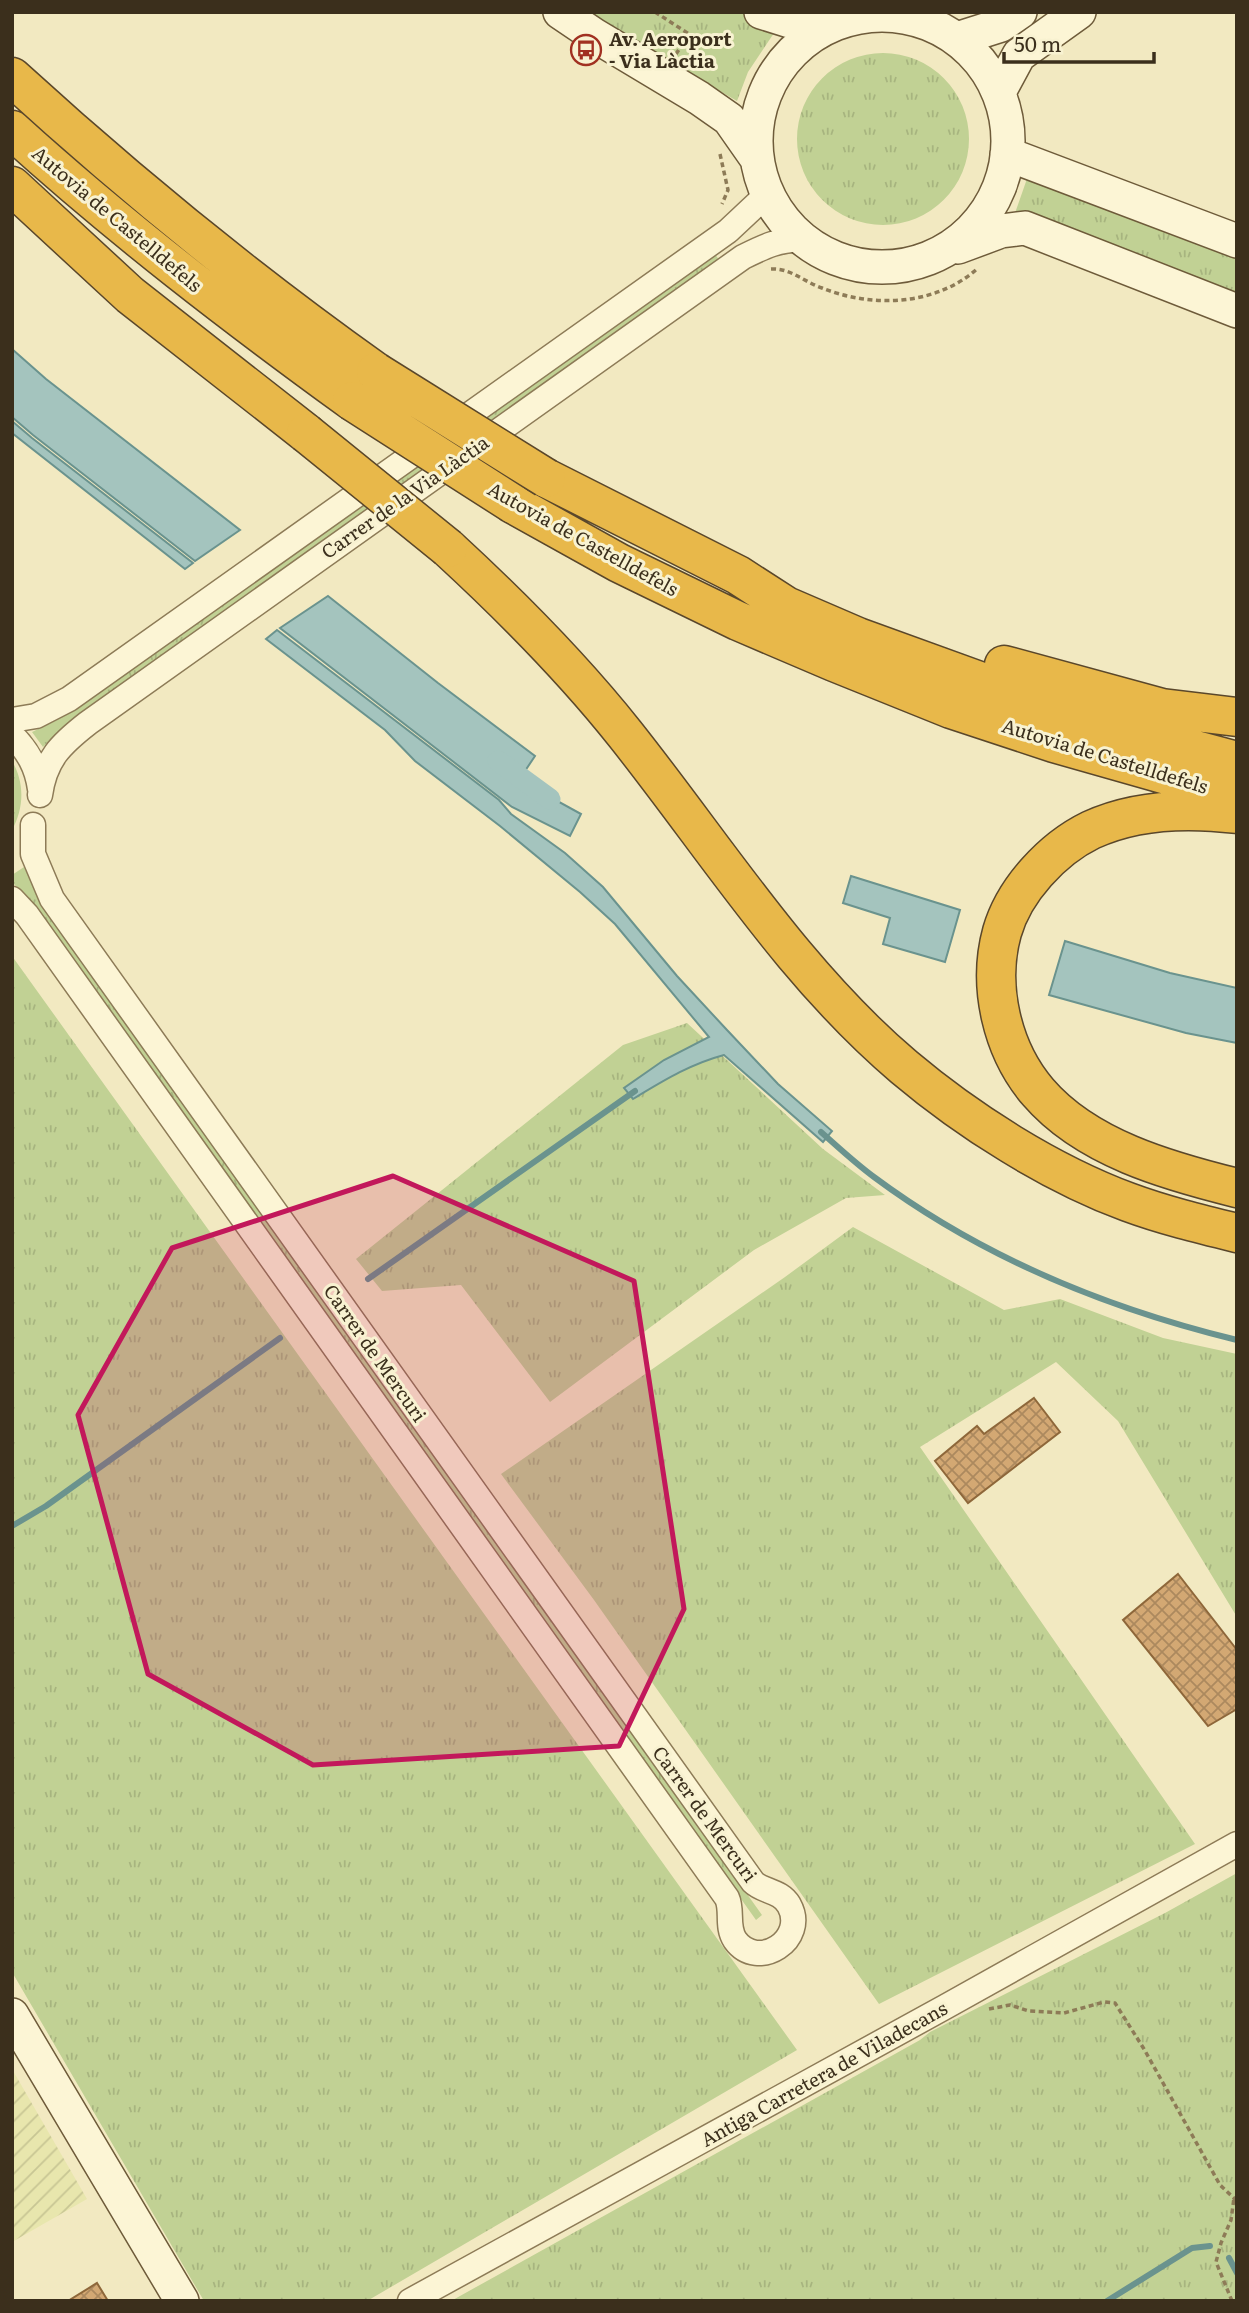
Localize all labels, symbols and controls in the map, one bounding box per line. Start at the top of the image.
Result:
scale bar [1004,21,1154,65]
place label: Av. Aeroport - Via Làctia [609,24,732,74]
text: 50 m [1014,27,1061,58]
bus stop icon: Av. Aeroport - Via Làctia [569,33,603,67]
street label: Autovia de Castelldefels [27,139,209,298]
street label: Carrer de la Via Làctia [315,427,495,565]
street label: Autovia de Castelldefels [483,474,684,602]
street label: Autovia de Castelldefels [999,710,1212,800]
street label: Carrer de Mercuri [318,1278,434,1427]
street label: Carrer de Mercuri [647,1739,765,1887]
street label: Antiga Carretera de Viladecans [695,1993,952,2153]

